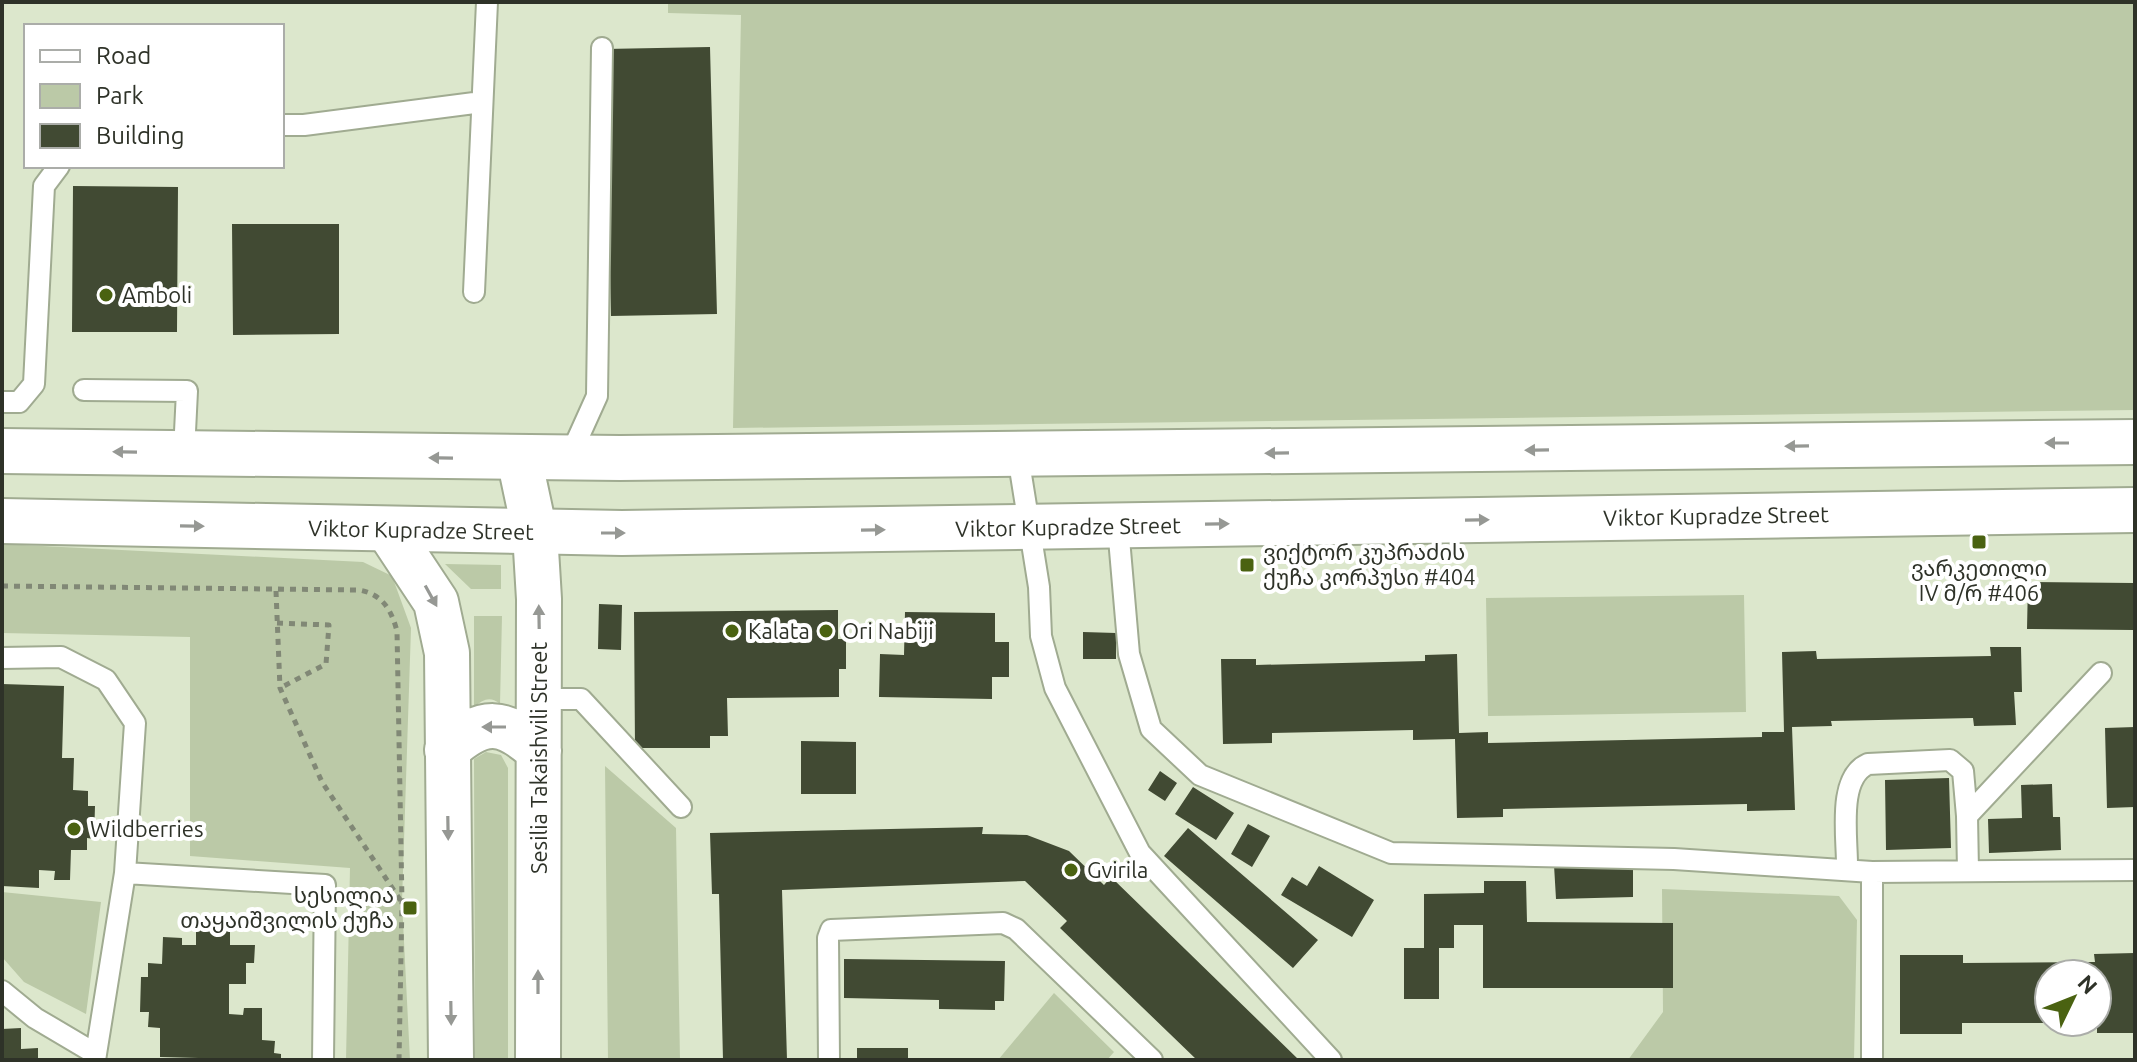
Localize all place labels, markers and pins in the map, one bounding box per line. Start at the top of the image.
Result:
place label: Amboli [122,282,192,307]
marker: Amboli [97,286,115,304]
marker: ვარკეთილი IV მ/რ #406 [1970,533,1988,551]
place label: ვიქტორ კუპრაძის ქუჩა კორპუსი #404 [1263,539,1476,590]
place label: ვარკეთილი IV მ/რ #406 [1911,555,2047,605]
marker: ვიქტორ კუპრაძის ქუჩა კორპუსი #404 [1238,556,1256,574]
place label: Kalata [748,618,810,643]
place label: Ori Nabiji [842,618,934,643]
marker: Kalata [723,622,741,640]
marker: Ori Nabiji [817,622,835,640]
place label: Wildberries [90,816,204,841]
marker: Wildberries [65,820,83,838]
place label: Gvirila [1087,857,1148,882]
marker: Gvirila [1062,861,1080,879]
place label: სესილია თაყაიშვილის ქუჩა [180,882,394,934]
marker: სესილია თაყაიშვილის ქუჩა [401,899,419,917]

